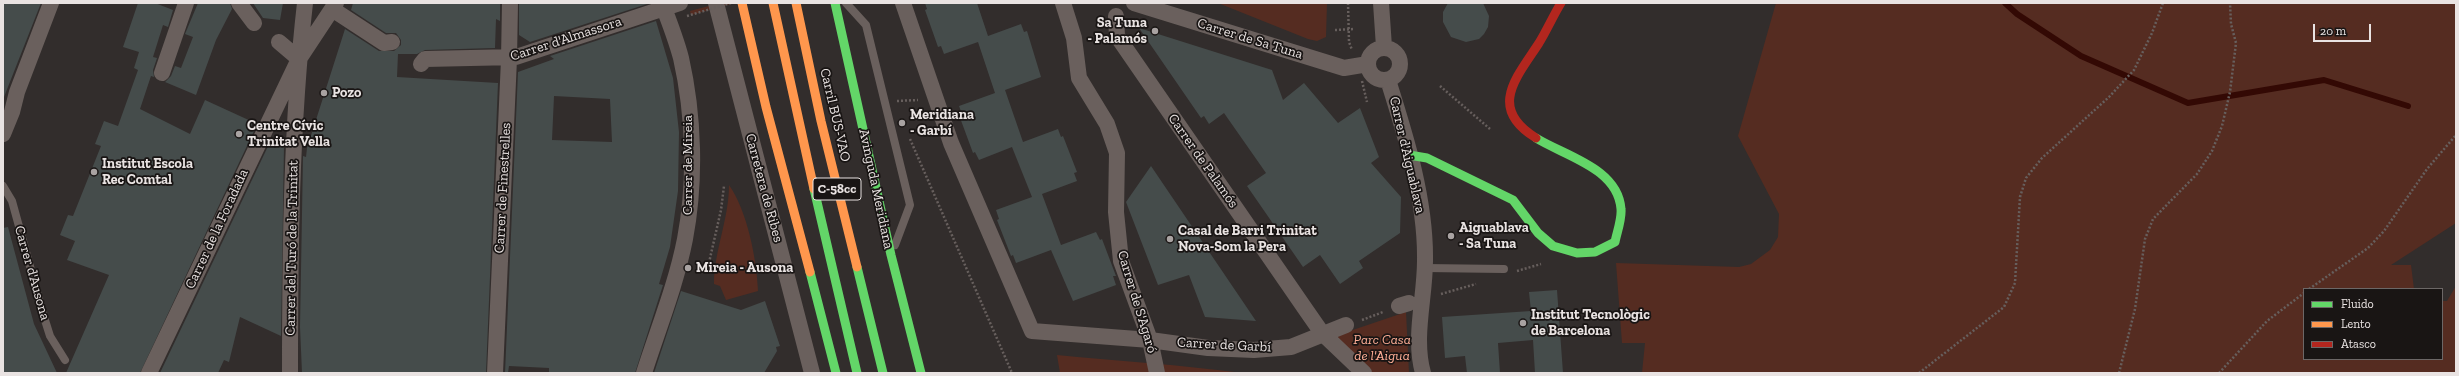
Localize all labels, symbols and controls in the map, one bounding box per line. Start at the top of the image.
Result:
street label: Carrer d'Almassora [508,13,624,65]
place label: Sa Tuna - Palamós [1087,15,1147,48]
street label: Carrer de Sa Tuna [1195,15,1305,63]
scale bar [2315,16,2373,42]
text: 20 m [2320,24,2346,38]
marker: Sa Tuna - Palamós [1150,26,1160,36]
street label: Carril BUS-VAO [816,67,854,163]
place label: Pozo [332,85,361,101]
marker: Pozo [319,88,329,98]
street label: Carrer d'Aiguablava [1385,95,1429,215]
place label: Meridiana - Garbí [910,107,974,140]
street label: Carrer de Palamós [1164,111,1242,211]
street label: Carrer de Mireia [680,115,696,215]
place label: Centre Cívic Trinitat Vella [247,118,330,150]
marker: Meridiana - Garbí [897,118,907,128]
street label: Carrer de Finestrelles [491,122,515,254]
street label: Avinguda Meridiana [855,127,897,251]
marker: Centre Cívic Trinitat Vella [234,129,244,139]
street label: Carretera de Ribes [741,132,787,244]
place label: Institut Escola Rec Comtal [102,156,193,188]
street label: Carrer del Turó de la Trinitat [282,160,302,336]
street label: Carrer de la Foradada [182,166,252,292]
marker: Institut Escola Rec Comtal [89,167,99,177]
road number: C-58cc [813,178,861,200]
place label: Aiguablava - Sa Tuna [1459,220,1529,252]
place label: Casal de Barri Trinitat Nova-Som la Pera [1178,223,1317,256]
street label: Carrer d'Ausona [11,224,53,322]
marker: Aiguablava - Sa Tuna [1446,231,1456,241]
marker: Casal de Barri Trinitat Nova-Som la Pera [1165,234,1175,244]
street label: Carrer de S'Agaró [1113,249,1161,355]
place label: Mireia - Ausona [696,260,793,276]
marker: Mireia - Ausona [683,263,693,273]
legend [2303,288,2443,360]
text: Fluido [2341,297,2374,311]
place label: Institut Tecnològic de Barcelona [1531,307,1650,340]
text: Lento [2341,317,2371,331]
marker: Institut Tecnològic de Barcelona [1518,318,1528,328]
park label: Parc Casa de l'Aigua [1353,332,1411,364]
street label: Carrer de Garbí [1176,334,1272,356]
text: Atasco [2341,337,2376,351]

